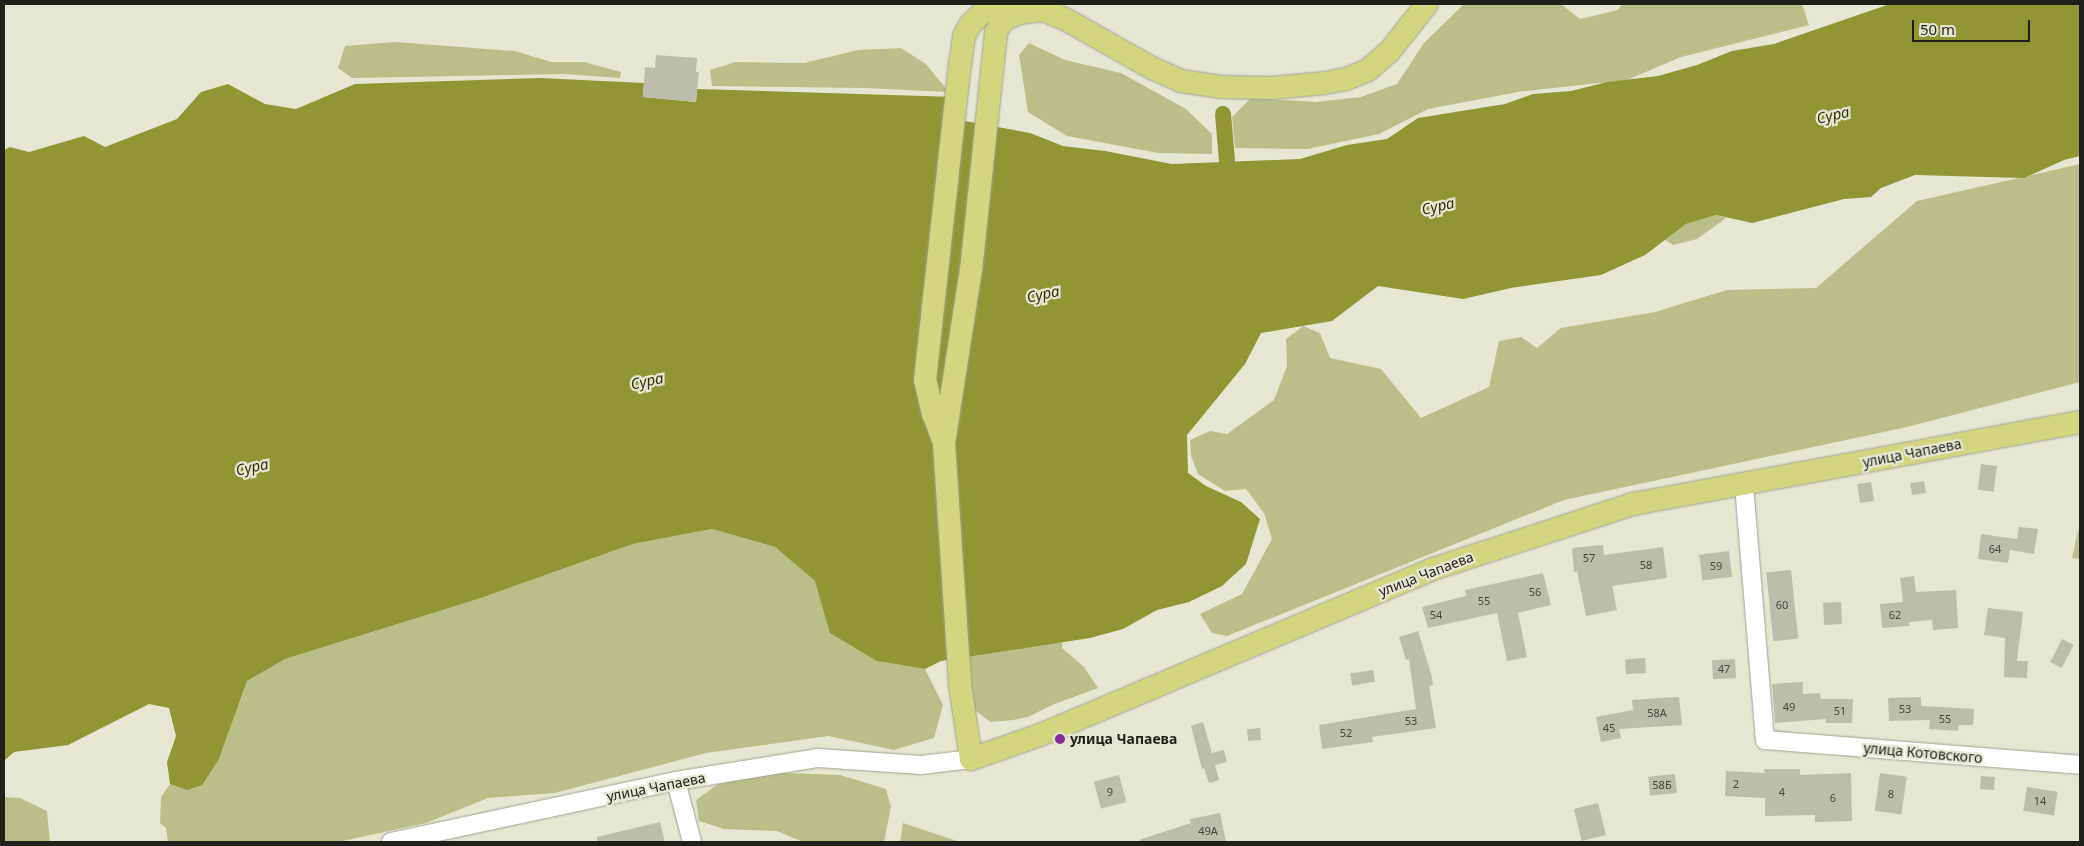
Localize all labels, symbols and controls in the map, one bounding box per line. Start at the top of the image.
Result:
scale bar [1914,10,2032,42]
text: 50 m [1920,19,1955,39]
water label: Сура [1815,103,1851,127]
water label: Сура [1420,194,1456,218]
water label: Сура [1025,282,1061,306]
water label: Сура [629,369,665,393]
street label: улица Чапаева [1861,435,1963,471]
water label: Сура [234,455,270,479]
house number: 64 [1989,542,2001,556]
street label: улица Чапаева [1376,548,1476,600]
house number: 57 [1583,551,1595,565]
house number: 58 [1640,558,1652,572]
house number: 59 [1710,559,1722,573]
house number: 56 [1529,585,1541,599]
house number: 55 [1478,594,1490,608]
house number: 60 [1776,598,1788,612]
house number: 54 [1430,608,1442,622]
house number: 62 [1889,608,1901,622]
house number: 47 [1718,662,1730,676]
house number: 49 [1783,700,1795,714]
house number: 53 [1899,702,1911,716]
house number: 51 [1834,704,1846,718]
house number: 58А [1647,706,1667,720]
house number: 55 [1939,712,1951,726]
house number: 53 [1405,714,1417,728]
house number: 45 [1603,721,1615,735]
house number: 52 [1340,726,1352,740]
place label: улица Чапаева [1070,731,1177,747]
marker: улица Чапаева [1054,733,1066,745]
street label: улица Котовского [1863,739,1983,767]
street label: улица Чапаева [605,769,707,805]
house number: 2 [1733,777,1739,791]
house number: 58Б [1652,778,1672,792]
house number: 9 [1107,785,1113,799]
house number: 4 [1779,785,1785,799]
house number: 8 [1888,787,1894,801]
house number: 6 [1830,791,1836,805]
house number: 14 [2034,794,2046,808]
house number: 49А [1198,824,1218,838]

